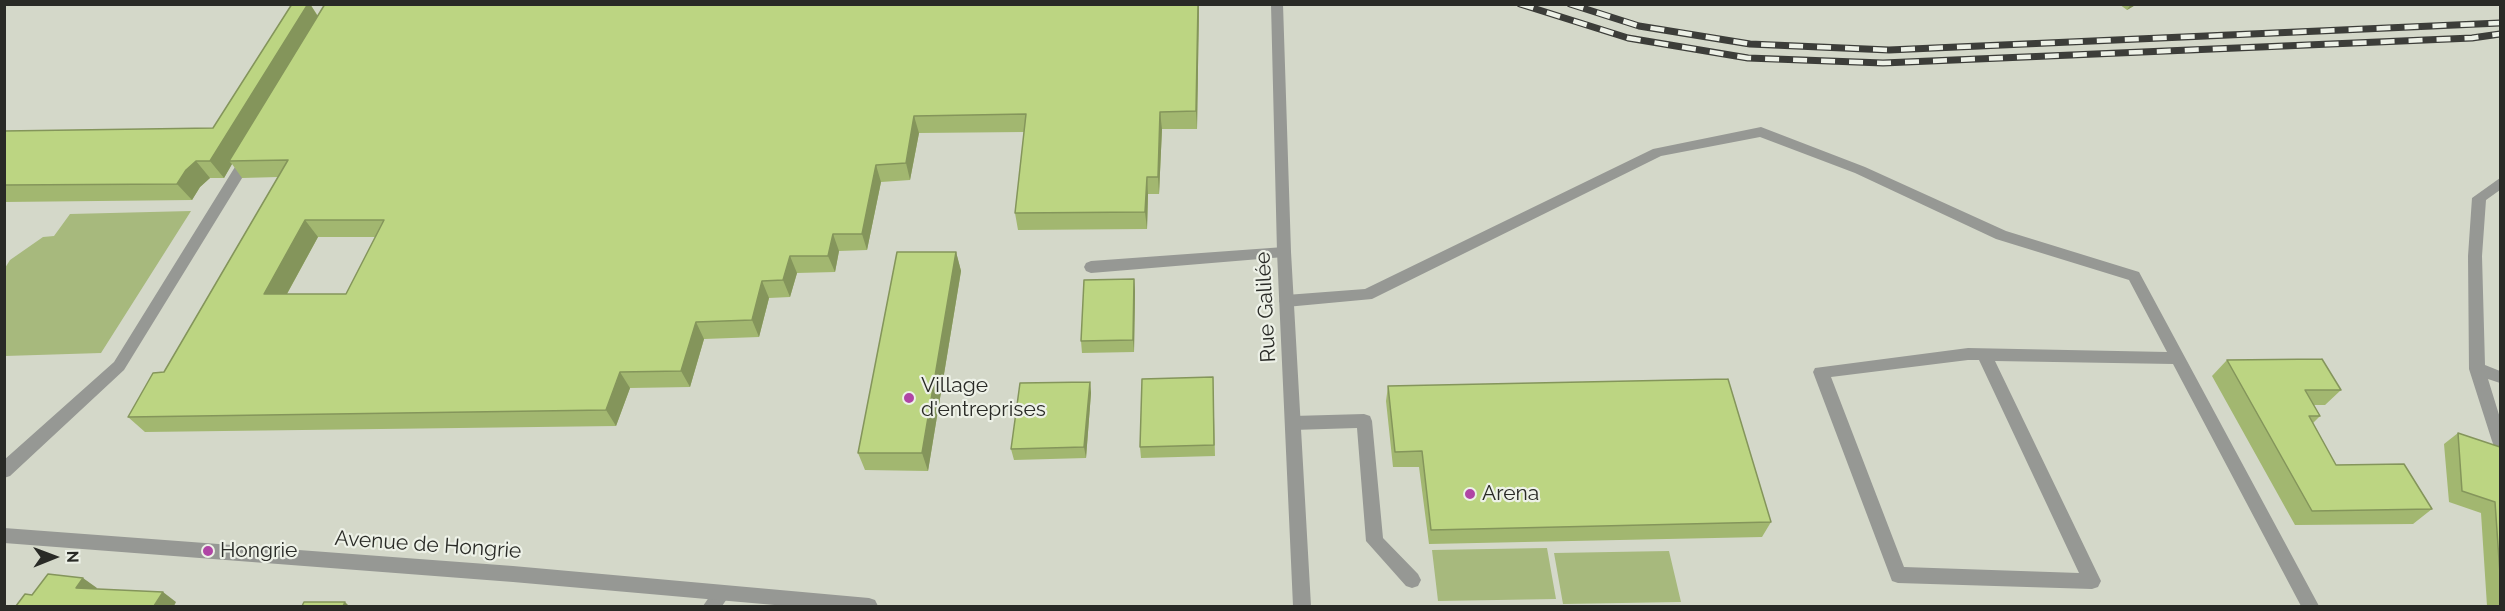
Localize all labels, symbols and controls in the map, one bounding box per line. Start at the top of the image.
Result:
street label: Rue Galilée [1251,251,1281,363]
place label: Village d'entreprises [921,373,1046,423]
marker: Village d'entreprises [902,391,916,405]
place label: Arena [1482,481,1539,507]
marker: Arena [1463,487,1477,501]
street label: Avenue de Hongrie [334,526,522,564]
north arrow [24,527,84,587]
place label: Hongrie [220,538,297,564]
marker: Hongrie [201,544,215,558]
text: N [63,550,82,563]

